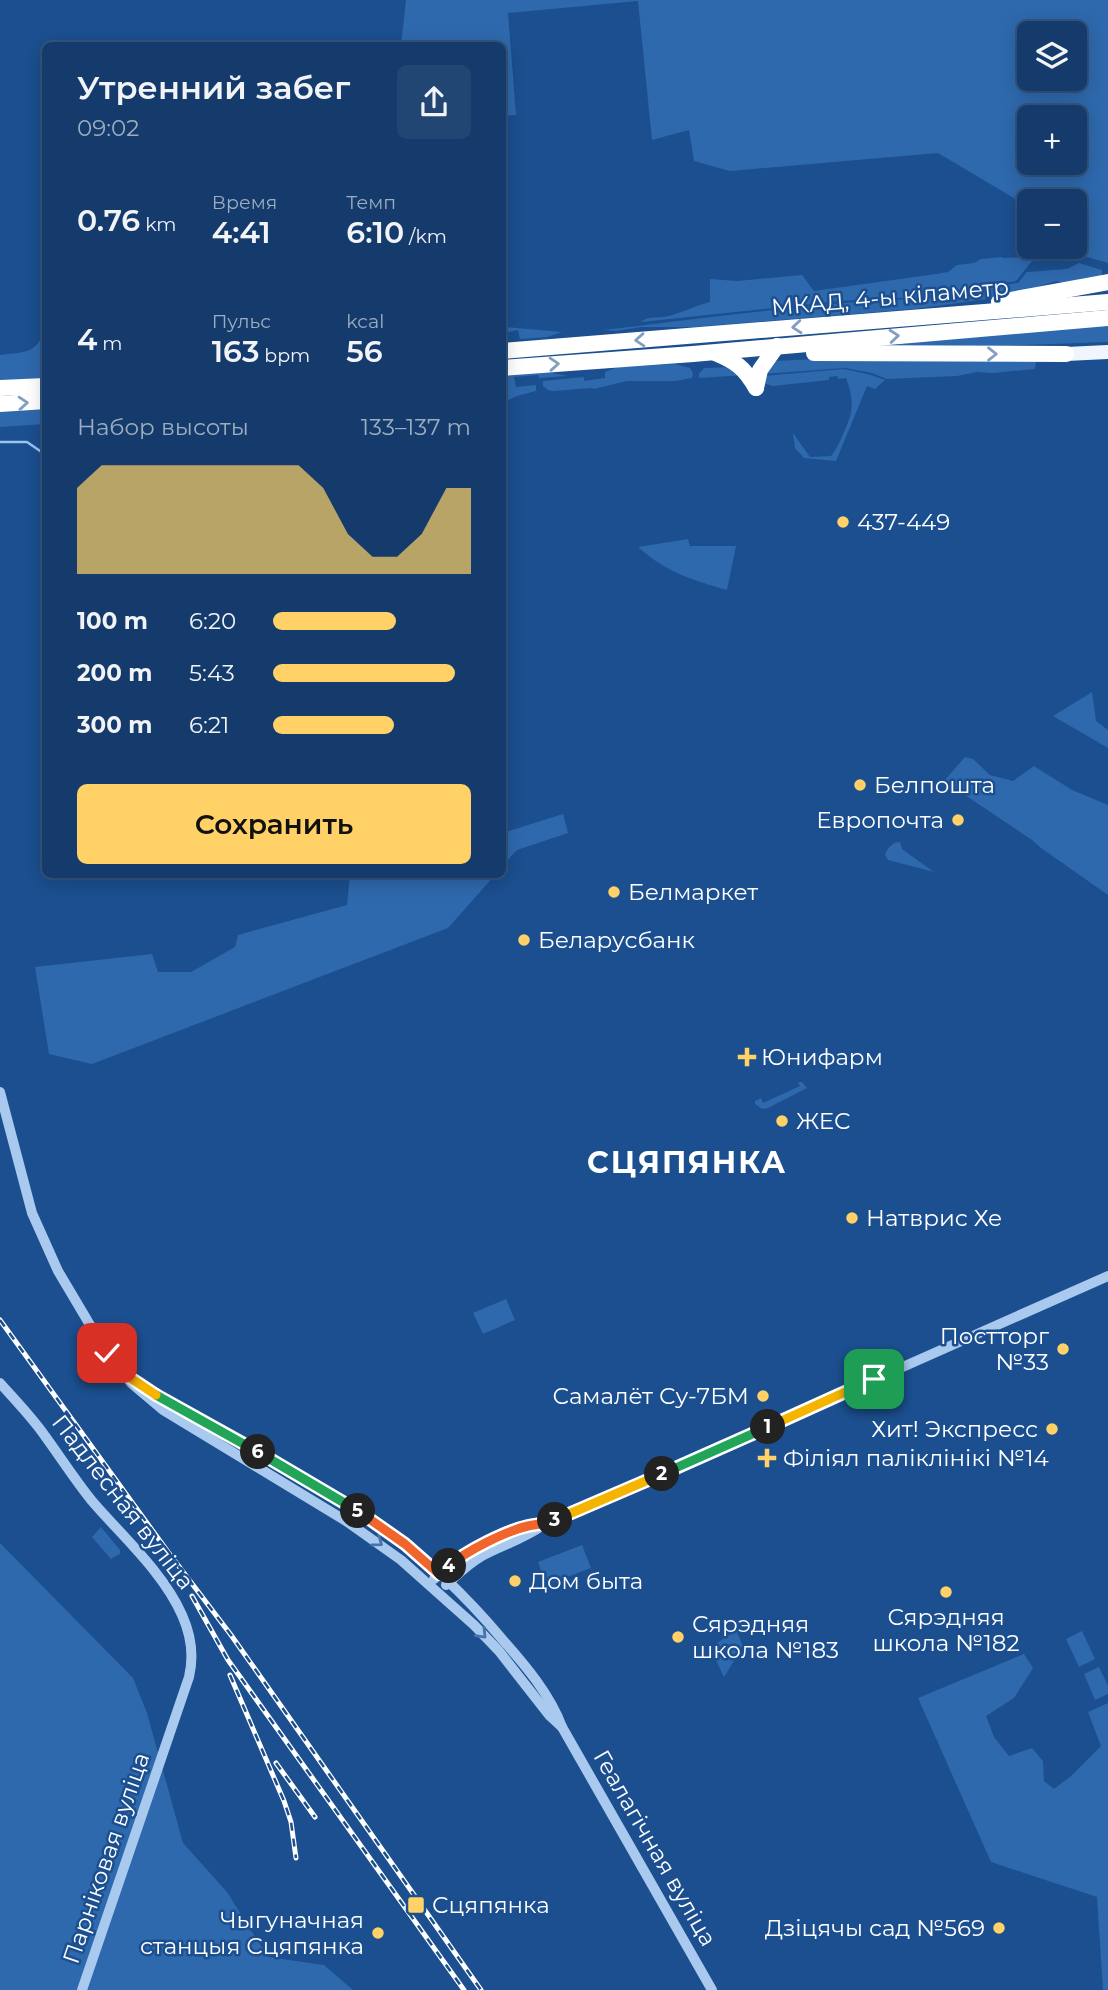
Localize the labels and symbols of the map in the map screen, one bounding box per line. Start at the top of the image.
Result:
street label: МКАД, 4-ы кіламетр [770,273,1010,321]
one-way arrow [791,319,802,334]
one-way arrow [889,329,900,344]
one-way arrow [634,332,645,347]
one-way arrow [987,346,997,362]
one-way arrow [549,357,560,372]
one-way arrow [18,396,29,411]
place label: 437-449 [857,508,950,536]
marker: 437-449 [835,514,851,530]
place label: Белпошта [874,771,995,799]
marker: Белпошта [852,777,868,793]
place label: Европочта [816,806,944,834]
marker: Европочта [950,812,966,828]
place label: Белмаркет [628,878,758,906]
marker: Белмаркет [606,884,622,900]
place label: Беларусбанк [538,926,695,954]
marker: Беларусбанк [516,932,532,948]
place label: Юнифарм [761,1043,883,1071]
marker: Юнифарм [739,1049,755,1065]
place label: ЖЕС [796,1107,850,1135]
marker: ЖЕС [774,1113,790,1129]
district label: СЦЯПЯНКА [587,1144,787,1181]
place label: Натврис Хе [866,1204,1002,1232]
marker: Натврис Хе [844,1210,860,1226]
place label: Постторг №33 [940,1322,1049,1376]
pin [77,1323,137,1383]
marker: Постторг №33 [1055,1341,1071,1357]
pin [844,1349,904,1409]
place label: Самалёт Су-7БМ [553,1382,749,1410]
marker: Самалёт Су-7БМ [755,1388,771,1404]
street label: Падлесная вуліца [46,1409,200,1595]
pin: 1 [750,1410,786,1444]
place label: Хит! Экспресс [871,1415,1038,1443]
marker: Хит! Экспресс [1044,1421,1060,1437]
pin: 6 [240,1434,276,1470]
place label: Філіял паліклінікі №14 [783,1444,1049,1472]
marker: Філіял паліклінікі №14 [757,1448,777,1468]
pin: 2 [644,1456,680,1492]
pin: 5 [340,1494,376,1528]
pin: 3 [538,1502,572,1538]
one-way arrow [370,1534,382,1547]
pin: 4 [432,1548,466,1584]
place label: Дом быта [529,1567,643,1595]
marker: Дом быта [507,1573,523,1589]
marker: Сярэдняя школа №182 [938,1584,954,1600]
place label: Сярэдняя школа №182 [872,1603,1020,1657]
place label: Сярэдняя школа №183 [692,1610,839,1664]
one-way arrow [474,1625,487,1638]
marker: Сярэдняя школа №183 [670,1629,686,1645]
street label: Геалагічная вуліца [587,1745,723,1951]
street label: Парніковая вуліца [57,1749,155,1967]
place label: Сцяпянка [432,1891,550,1919]
marker: Сцяпянка [406,1895,426,1915]
place label: Чыгуначная станцыя Сцяпянка [140,1906,364,1960]
place label: Дзіцячы сад №569 [765,1914,985,1942]
marker: Дзіцячы сад №569 [991,1920,1007,1936]
marker: Чыгуначная станцыя Сцяпянка [370,1925,386,1941]

